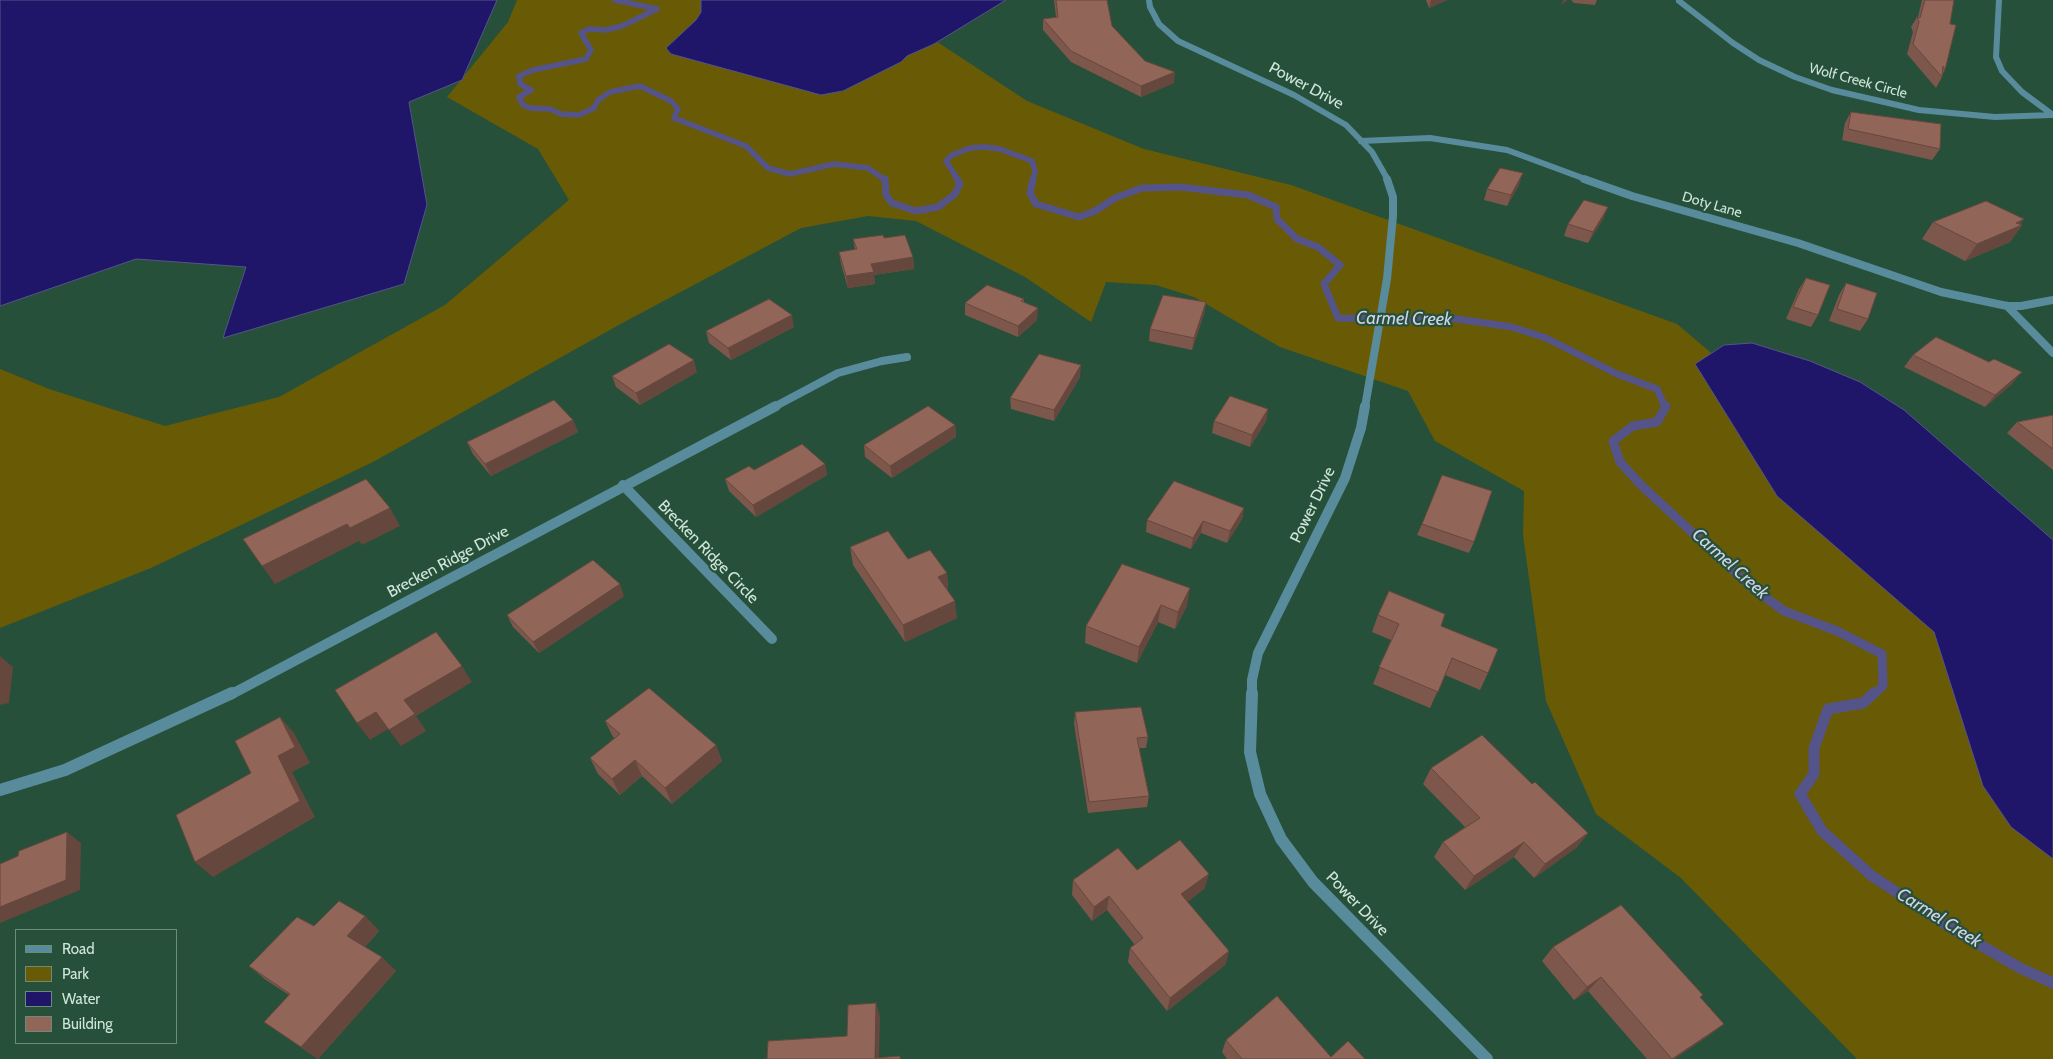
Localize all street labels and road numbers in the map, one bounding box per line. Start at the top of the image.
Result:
street label: Power Drive [1265,58,1347,114]
street label: Wolf Creek Circle [1807,60,1909,102]
street label: Doty Lane [1680,188,1744,222]
street label: Power Drive [1286,464,1340,546]
street label: Brecken Ridge Circle [654,496,762,608]
street label: Brecken Ridge Drive [384,522,512,602]
street label: Power Drive [1322,868,1392,940]

